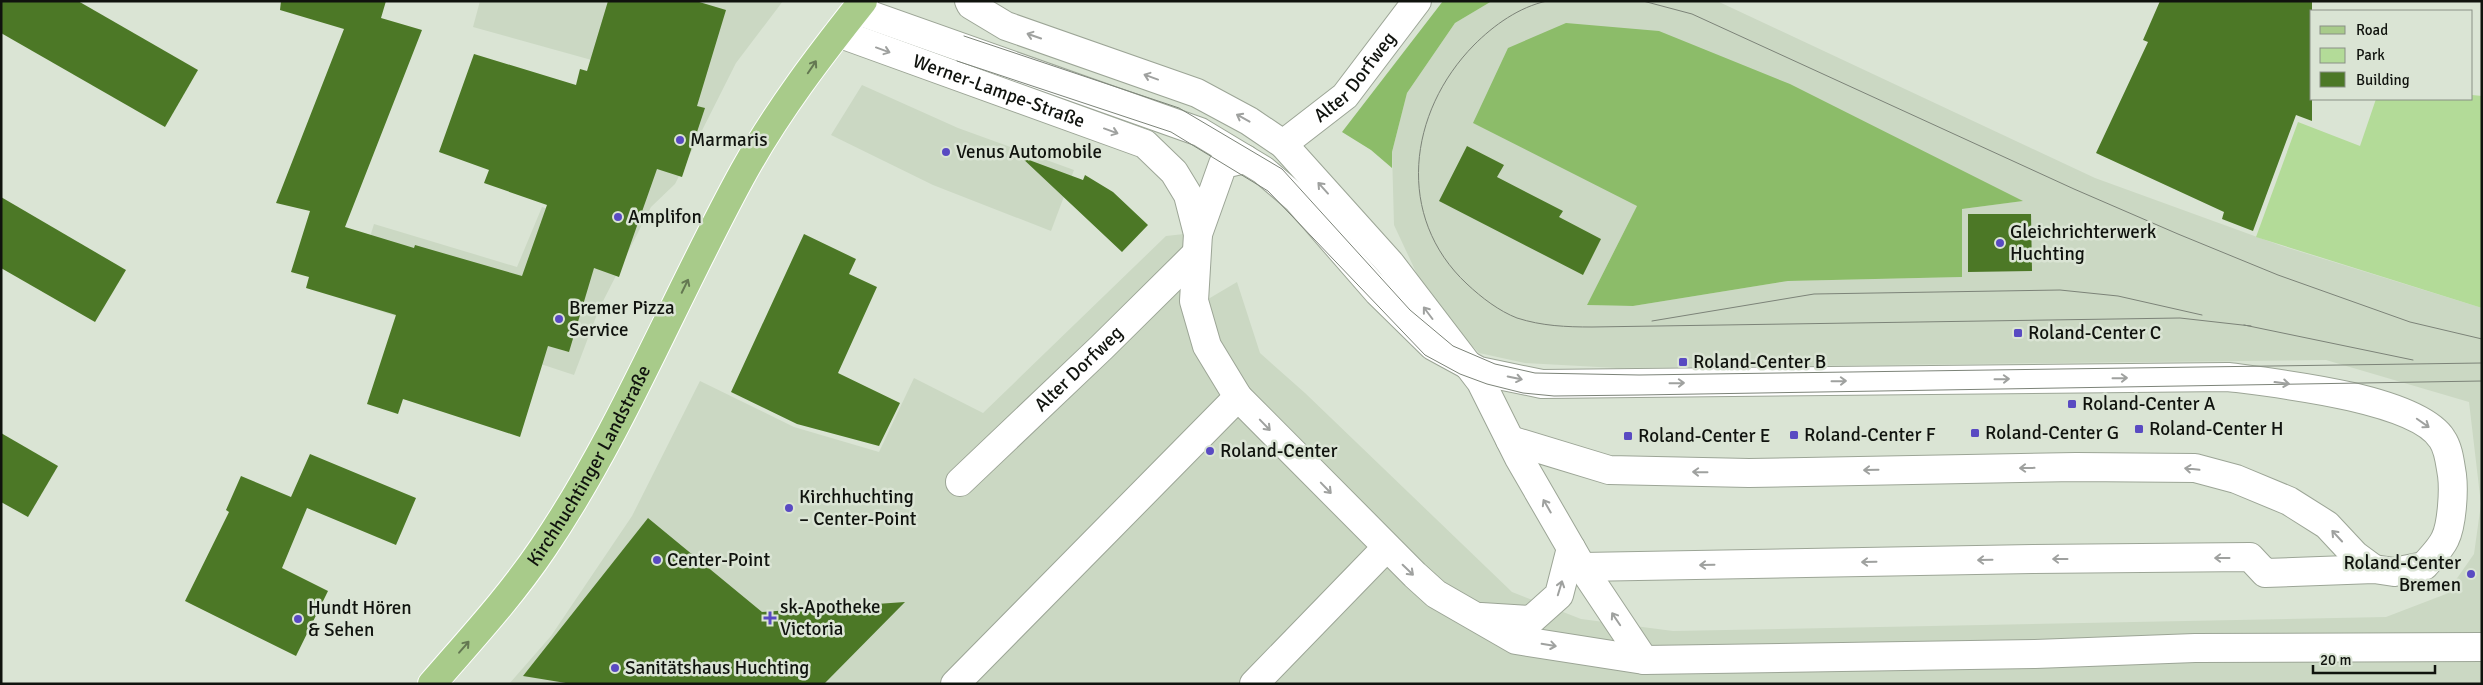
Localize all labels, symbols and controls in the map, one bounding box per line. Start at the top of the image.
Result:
legend [2310,10,2473,100]
text: Road [2356,21,2388,39]
street label: Alter Dorfweg [1309,27,1401,128]
one-way arrow [1026,30,1042,40]
one-way arrow [875,46,891,55]
text: Park [2356,46,2385,64]
street label: Werner-Lampe-Straße [909,49,1088,133]
one-way arrow [807,60,817,74]
text: Building [2356,71,2410,89]
one-way arrow [1144,72,1159,81]
one-way arrow [1236,112,1250,122]
one-way arrow [1103,127,1118,136]
place label: Marmaris [690,128,768,152]
marker: Marmaris [674,134,686,146]
place label: Venus Automobile [956,140,1102,164]
marker: Venus Automobile [940,146,952,158]
one-way arrow [1317,182,1329,195]
place label: Amplifon [628,205,702,229]
marker: Amplifon [612,211,624,223]
place label: Gleichrichterwerk Huchting [2010,220,2157,266]
marker: Gleichrichterwerk Huchting [1994,237,2006,249]
one-way arrow [681,279,690,294]
place label: Bremer Pizza Service [569,296,675,342]
one-way arrow [1423,306,1433,320]
marker: Bremer Pizza Service [553,313,565,325]
street label: Alter Dorfweg [1029,321,1128,417]
place label: Roland-Center C [2028,321,2161,345]
marker: Roland-Center C [2012,327,2024,339]
place label: Roland-Center B [1693,350,1826,374]
marker: Roland-Center B [1677,356,1689,368]
street label: Kirchhuchtinger Landstraße [522,361,656,571]
one-way arrow [2111,373,2127,383]
one-way arrow [1507,374,1523,383]
one-way arrow [1994,374,2010,384]
one-way arrow [1831,376,1847,386]
one-way arrow [1669,378,1685,387]
one-way arrow [2273,378,2289,388]
place label: Roland-Center A [2082,392,2216,416]
marker: Roland-Center A [2066,398,2078,410]
place label: Roland-Center H [2149,417,2284,441]
one-way arrow [2416,418,2430,429]
one-way arrow [1259,419,1271,432]
place label: Roland-Center G [1985,421,2119,445]
place label: Roland-Center F [1804,423,1936,447]
marker: Roland-Center H [2133,423,2145,435]
place label: Roland-Center E [1638,424,1770,448]
marker: Roland-Center G [1969,427,1981,439]
marker: Roland-Center F [1788,429,1800,441]
marker: Roland-Center E [1622,430,1634,442]
place label: Roland-Center [1220,439,1338,463]
marker: Roland-Center [1204,445,1216,457]
one-way arrow [2019,463,2036,473]
one-way arrow [2185,464,2201,474]
one-way arrow [1863,466,1879,475]
one-way arrow [1692,467,1708,477]
one-way arrow [1320,482,1332,495]
place label: Kirchhuchting – Center-Point [799,485,917,531]
one-way arrow [1542,498,1552,513]
marker: Kirchhuchting – Center-Point [783,502,795,514]
one-way arrow [2331,530,2343,543]
place label: Center-Point [667,548,770,572]
place label: Roland-Center Bremen [2343,551,2461,597]
one-way arrow [2215,553,2231,563]
marker: Center-Point [651,554,663,566]
one-way arrow [2052,554,2068,564]
one-way arrow [1977,555,1993,565]
one-way arrow [1861,557,1878,567]
one-way arrow [1699,560,1715,570]
one-way arrow [1402,563,1414,575]
marker: Roland-Center Bremen [2465,568,2477,580]
one-way arrow [1556,580,1566,596]
place label: sk-Apotheke Victoria [780,595,881,641]
place label: Hundt Hören & Sehen [308,596,412,642]
marker: sk-Apotheke Victoria [764,612,776,624]
one-way arrow [1611,612,1621,626]
marker: Hundt Hören & Sehen [292,613,304,625]
one-way arrow [1541,640,1557,650]
one-way arrow [459,641,470,654]
scale bar [2313,642,2436,674]
text: 20 m [2320,651,2351,669]
place label: Sanitätshaus Huchting [625,656,809,680]
marker: Sanitätshaus Huchting [609,662,621,674]

